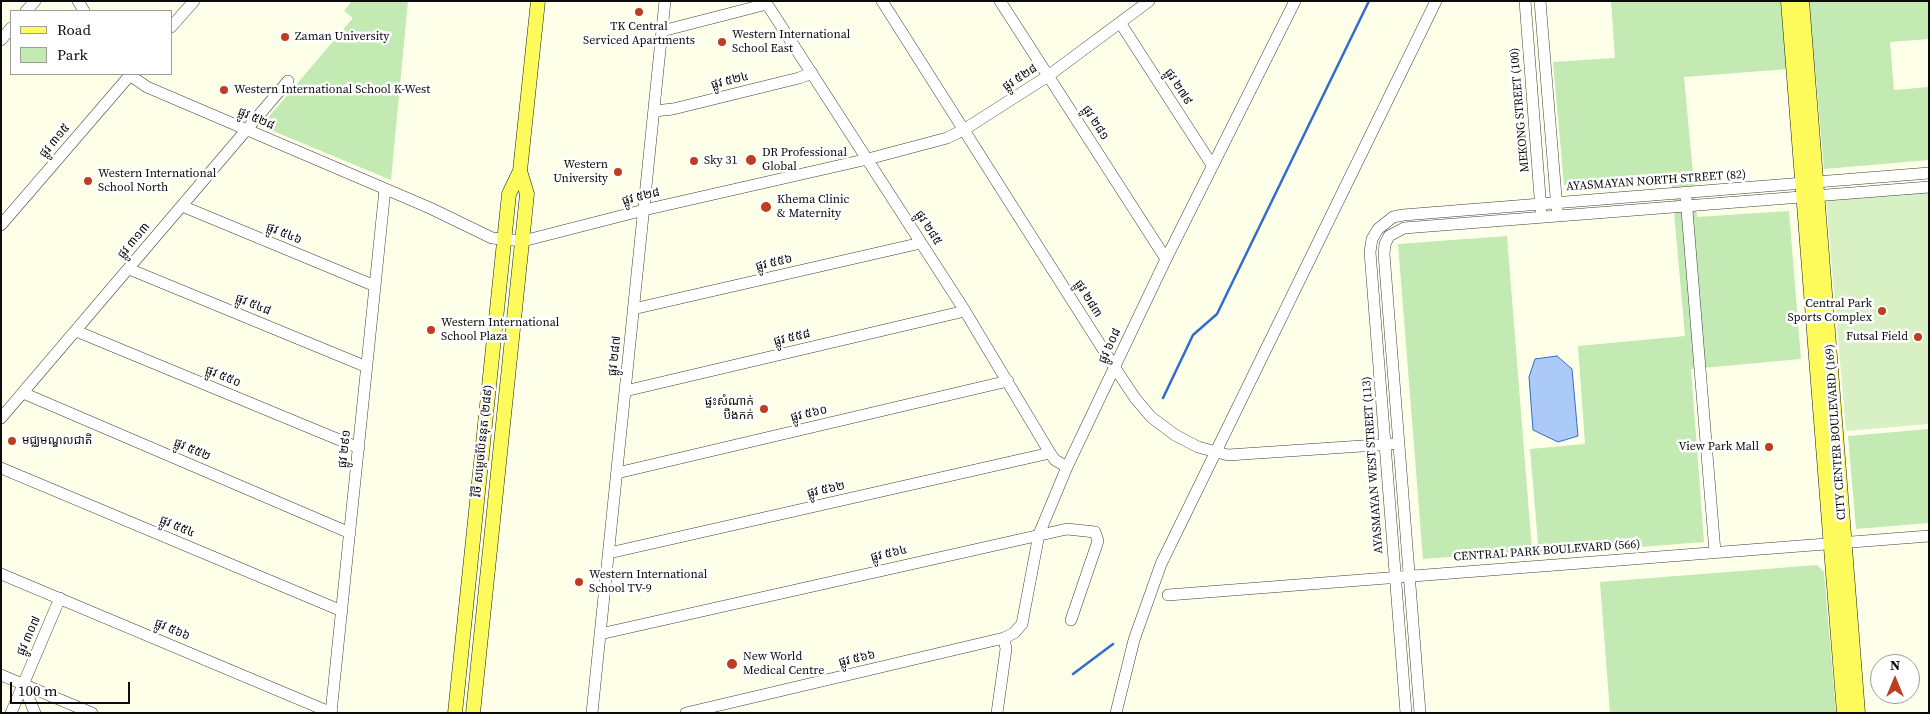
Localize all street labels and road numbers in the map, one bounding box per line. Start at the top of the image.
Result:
street label: MEKONG STREET (100) [1507,47,1533,173]
street label: ផ្លូវ ៥២៨ [1000,61,1040,95]
street label: ផ្លូវ ២៧៩ [1161,66,1195,108]
street label: ផ្លូវ ៥២៤ [710,69,750,93]
street label: ផ្លូវ ២៨១ [1078,103,1112,143]
street label: ផ្លូវ ៥២៨ [235,105,277,133]
street label: ផ្លូវ ៣១៥ [37,121,73,161]
street label: AYASMAYAN NORTH STREET (82) [1565,168,1747,194]
street label: ផ្លូវ ៥២៨ [621,185,661,209]
street label: ផ្លូវ ២៨៥ [911,208,945,248]
street label: ផ្លូវ ៣១៣ [115,220,153,262]
street label: ផ្លូវ ៥៤៦ [264,220,304,248]
street label: ផ្លូវ ៥៥៦ [754,252,794,274]
street label: ផ្លូវ ២៨៣ [1071,278,1105,320]
street label: ផ្លូវ ៥៤៨ [233,291,273,319]
street label: ផ្លូវ ៦០៨ [1096,326,1124,366]
street label: ផ្លូវ ៥៥៨ [772,327,812,349]
street label: ផ្លូវ ២៨៧ [606,335,624,377]
street label: CITY CENTER BOULEVARD (169) [1823,344,1849,520]
street label: ផ្លូវ ៥៥០ [203,363,243,391]
street label: AYASMAYAN WEST STREET (113) [1360,376,1386,554]
street label: វិថី សម្តេចប៉ែននុត (២៨៩) [470,384,496,498]
street label: ផ្លូវ ៥៦០ [789,403,829,425]
street label: ផ្លូវ ២៩១ [336,429,354,469]
street label: ផ្លូវ ៥៥២ [171,436,213,464]
street label: ផ្លូវ ៥៦២ [806,479,846,501]
street label: ផ្លូវ ៥៥៤ [157,513,197,541]
street label: CENTRAL PARK BOULEVARD (566) [1453,537,1641,565]
street label: ផ្លូវ ៥៦៤ [869,543,909,565]
street label: ផ្លូវ ៣០៧ [14,614,44,658]
street label: ផ្លូវ ៥៦៦ [152,616,192,644]
street label: ផ្លូវ ៥៦៦ [837,648,877,670]

